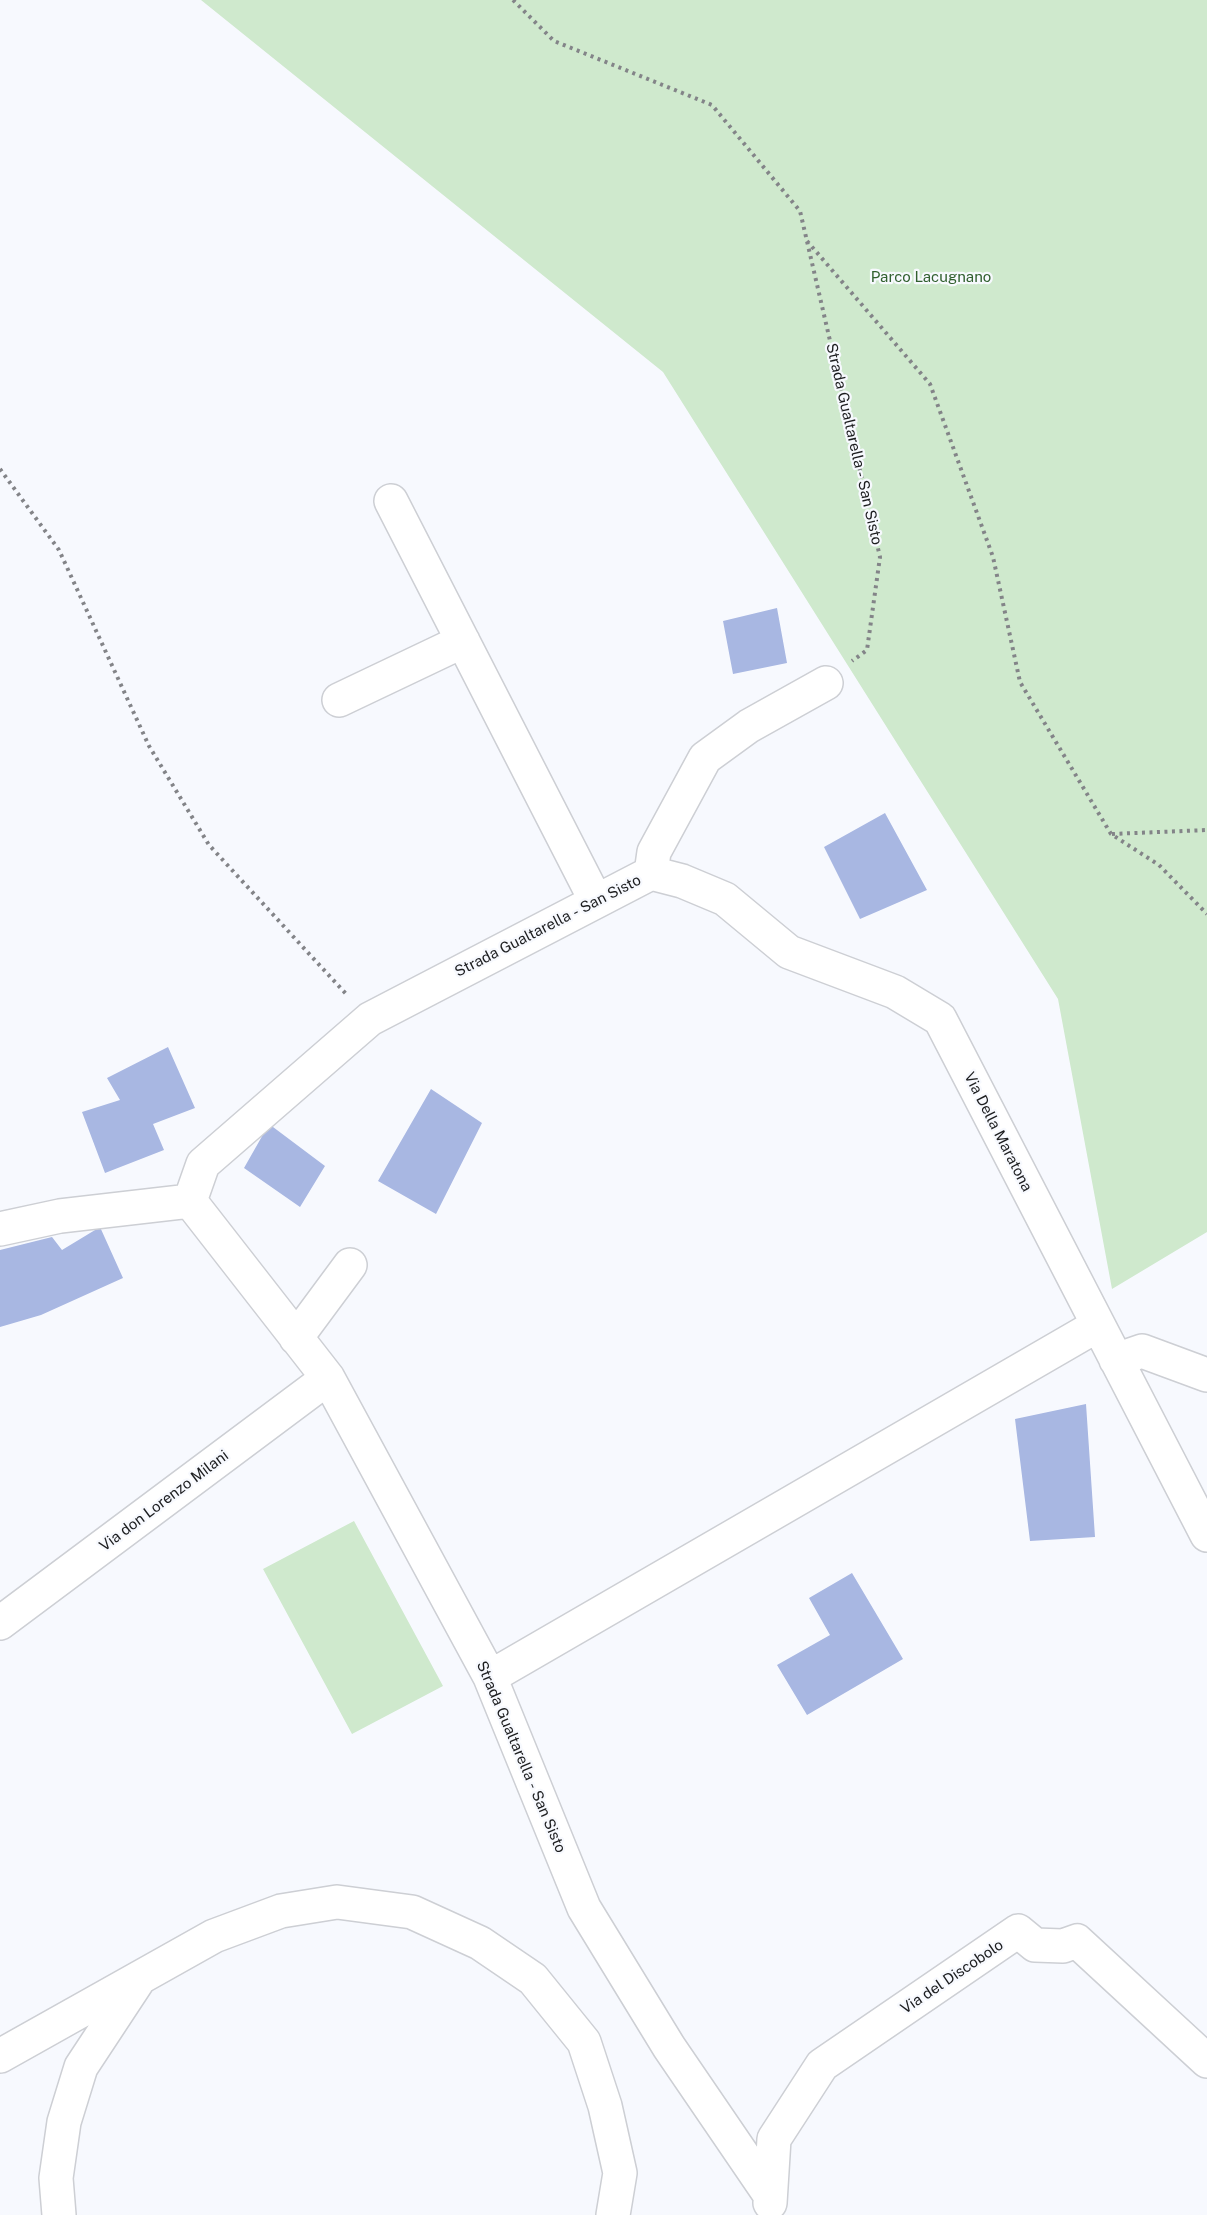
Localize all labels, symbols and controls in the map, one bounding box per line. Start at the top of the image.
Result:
park label: Parco Lacugnano [871,268,991,286]
street label: Strada Gualtarella - San Sisto [822,341,886,547]
street label: Strada Gualtarella - San Sisto [452,871,644,981]
street label: Via Della Maratona [960,1069,1036,1195]
street label: Via don Lorenzo Milani [96,1447,232,1555]
street label: Strada Gualtarella - San Sisto [472,1658,570,1856]
street label: Via del Discobolo [897,1936,1007,2018]

